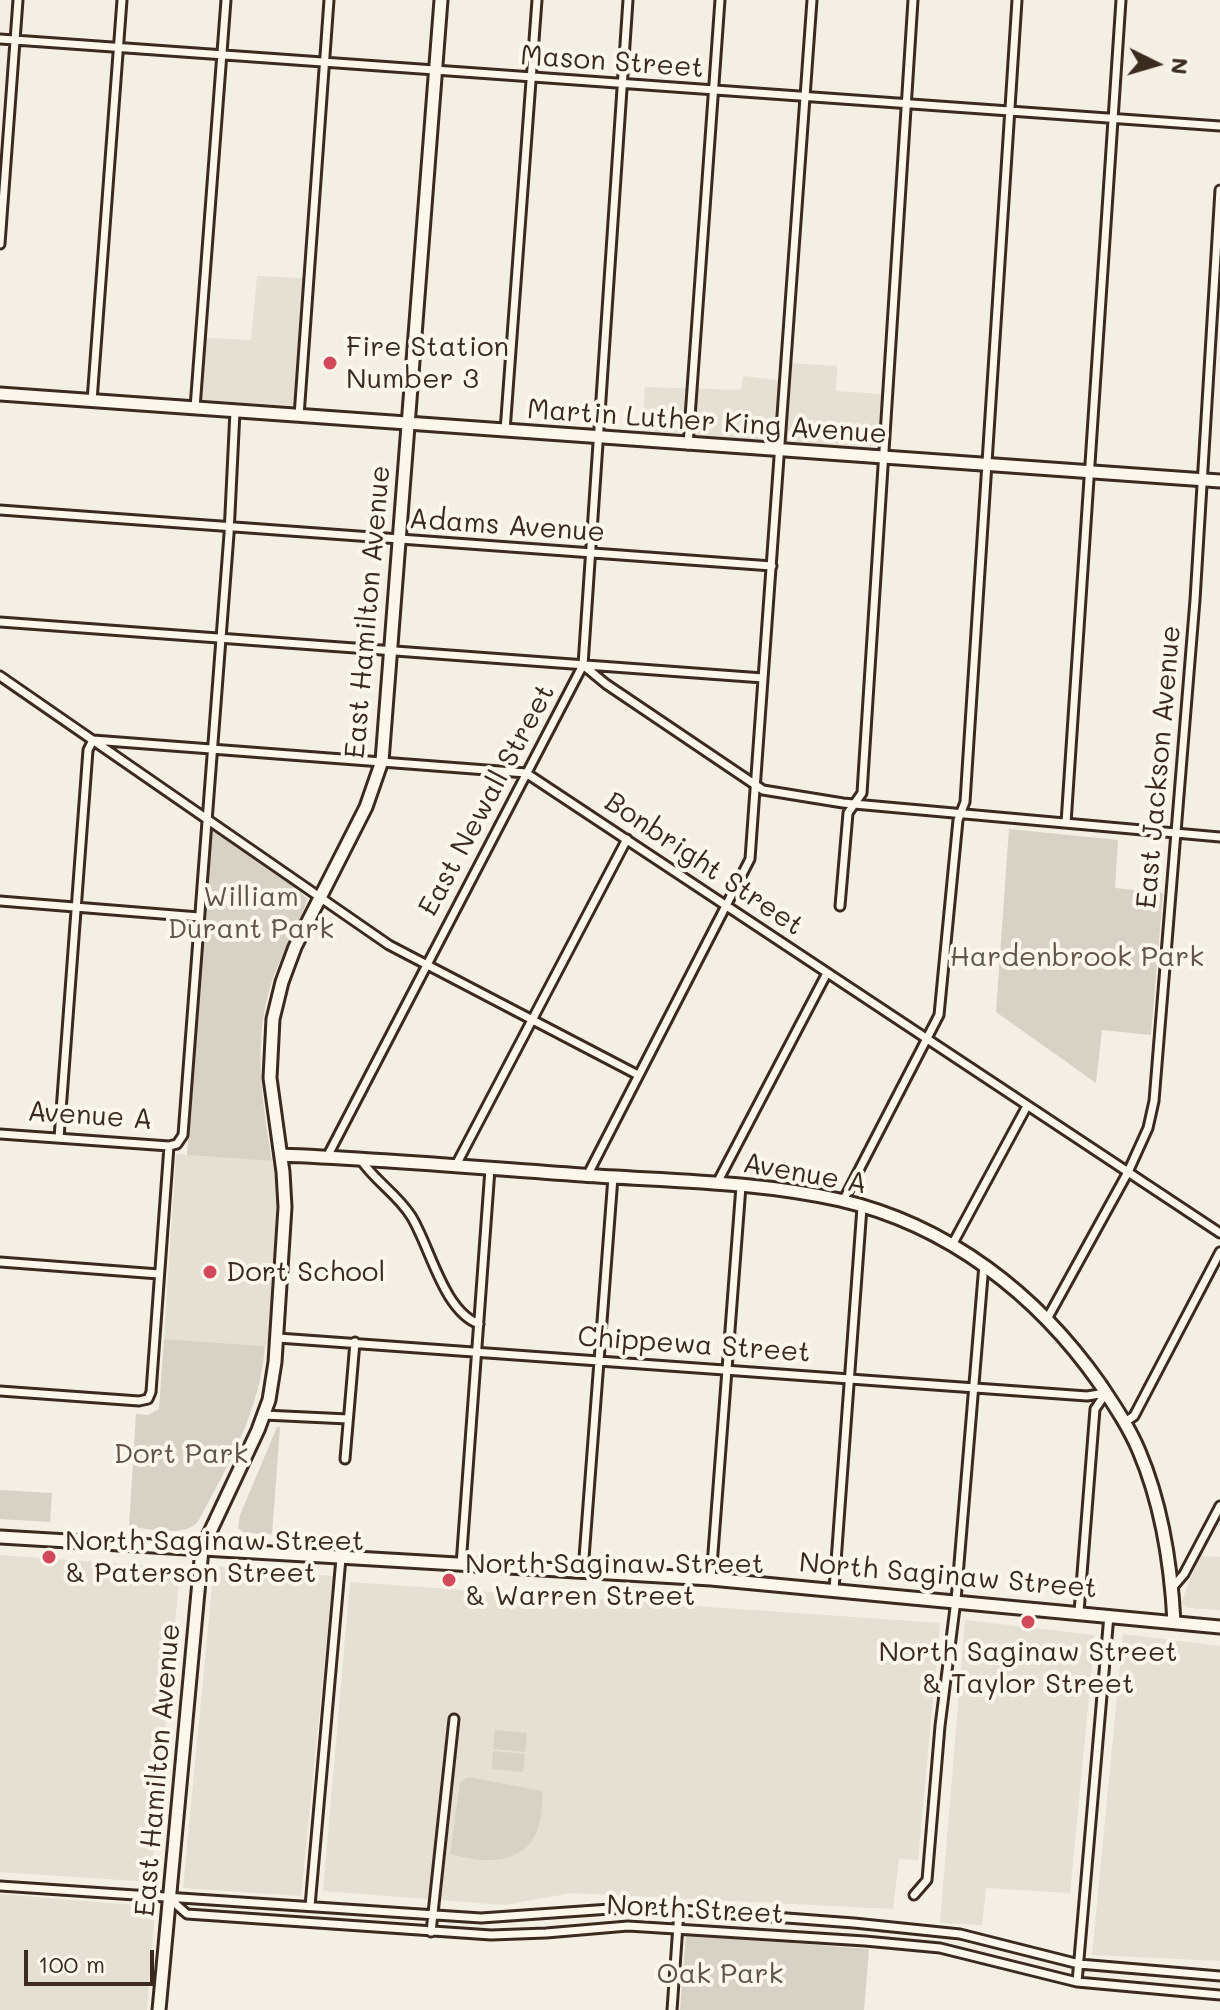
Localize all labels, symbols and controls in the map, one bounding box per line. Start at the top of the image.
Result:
north arrow [1116,24,1196,104]
street label: Mason Street [519,39,705,85]
text: N [1165,57,1196,76]
place label: Fire Station Number 3 [346,330,509,396]
marker: Fire Station Number 3 [321,354,339,372]
street label: Martin Luther King Avenue [526,393,888,451]
street label: East Hamilton Avenue [338,464,398,760]
street label: Adams Avenue [408,502,606,550]
street label: East Jackson Avenue [1130,624,1188,910]
street label: East Newall Street [412,678,562,922]
street label: Bonbright Street [598,785,810,943]
park label: William Durant Park [168,880,334,946]
park label: Hardenbrook Park [950,940,1204,974]
street label: Avenue A [26,1095,154,1137]
street label: Avenue A [740,1147,870,1201]
place label: Dort School [226,1255,385,1289]
marker: Dort School [201,1263,219,1281]
street label: Chippewa Street [576,1320,812,1370]
park label: Dort Park [114,1437,248,1471]
place label: North Saginaw Street & Paterson Street [65,1524,364,1590]
street label: North Saginaw Street [798,1546,1098,1606]
place label: North Saginaw Street & Warren Street [465,1547,764,1613]
marker: North Saginaw Street & Paterson Street [40,1548,58,1566]
marker: North Saginaw Street & Warren Street [440,1571,458,1589]
marker: North Saginaw Street & Taylor Street [1019,1613,1037,1631]
street label: East Hamilton Avenue [128,1622,188,1918]
place label: North Saginaw Street & Taylor Street [878,1635,1178,1701]
street label: North Street [605,1889,785,1931]
scale bar [28,1934,158,1984]
text: 100 m [38,1948,105,1979]
park label: Oak Park [657,1957,783,1991]

